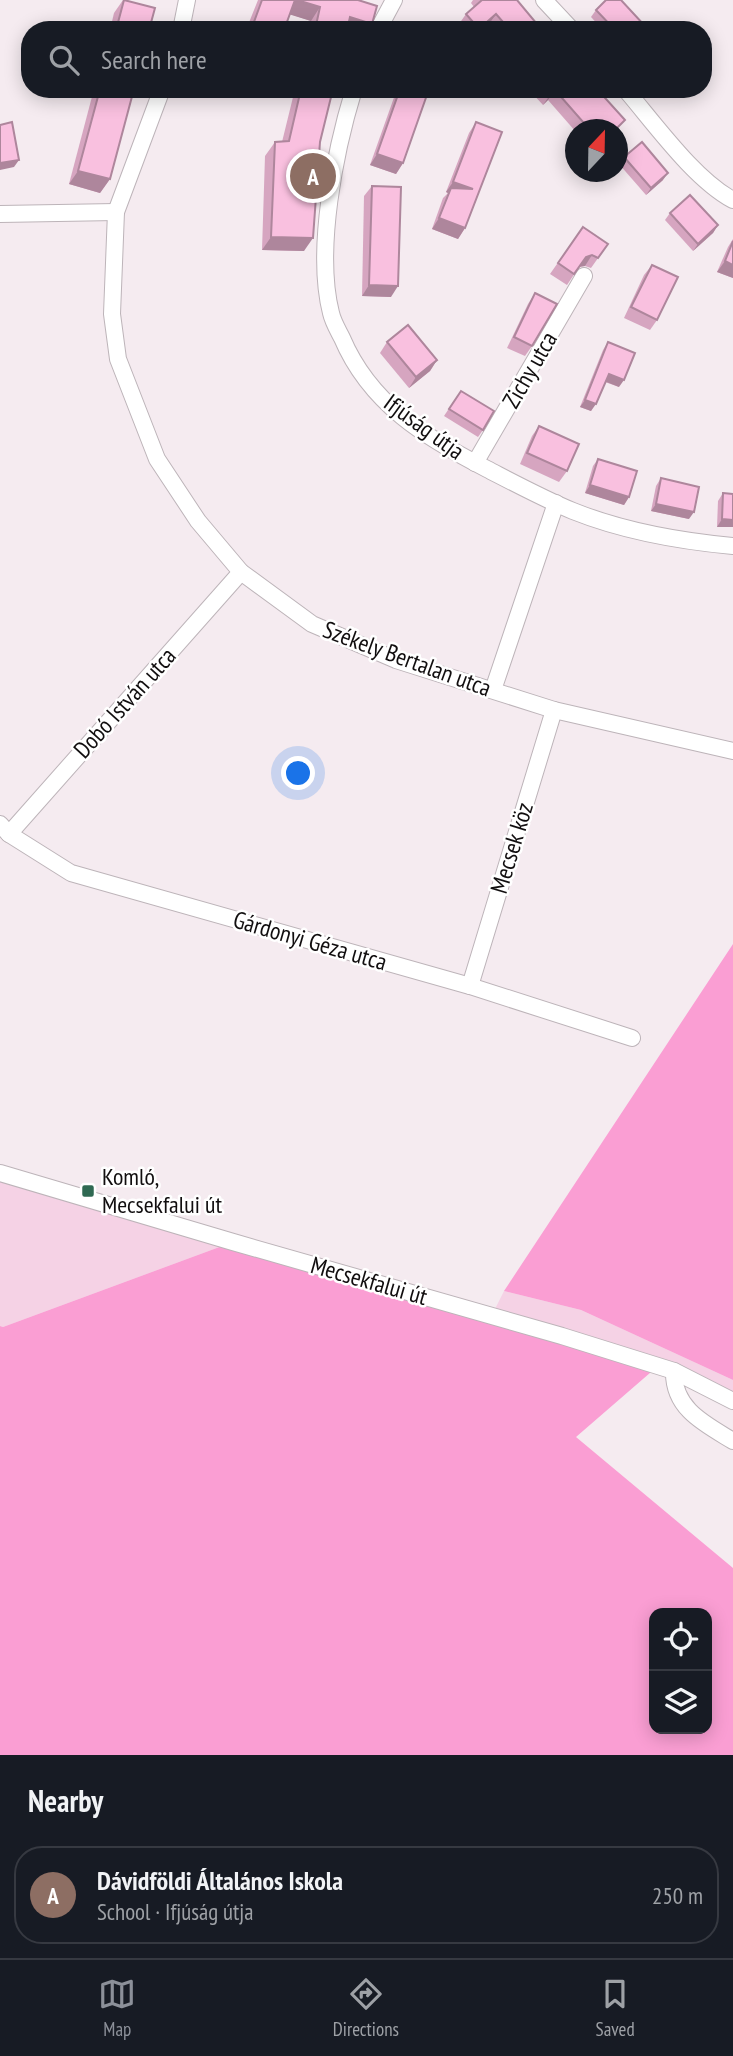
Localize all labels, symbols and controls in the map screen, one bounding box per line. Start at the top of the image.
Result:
search box [21,21,712,98]
icon: search [45,41,83,79]
text: Search here [101,43,207,76]
north arrow [565,119,628,182]
pin: A [290,150,336,202]
street label: Zichy utca [495,326,564,414]
street label: Ifjúság útja [378,387,471,466]
street label: Székely Bertalan utca [319,614,496,703]
street label: Dobó István utca [67,641,182,765]
your location [281,756,315,790]
street label: Mecsek köz [483,799,540,897]
street label: Gárdonyi Géza utca [230,904,391,977]
place label: Komló, Mecsekfalui út [102,1161,222,1220]
marker: Komló, Mecsekfalui út [80,1183,96,1199]
street label: Mecsekfalui út [307,1249,431,1312]
map controls [649,1608,712,1734]
button: locate [649,1608,712,1671]
button: layers [649,1671,712,1734]
text: Nearby [28,1781,103,1820]
text: Dávidföldi Általános Iskola [97,1864,343,1897]
text: A [47,1881,59,1910]
text: 250 m [652,1881,703,1910]
text: School · Ifjúság útja [97,1897,253,1926]
tab: Map [98,1975,136,2041]
tab: Directions [333,1975,399,2041]
tab: Saved [596,1975,635,2041]

